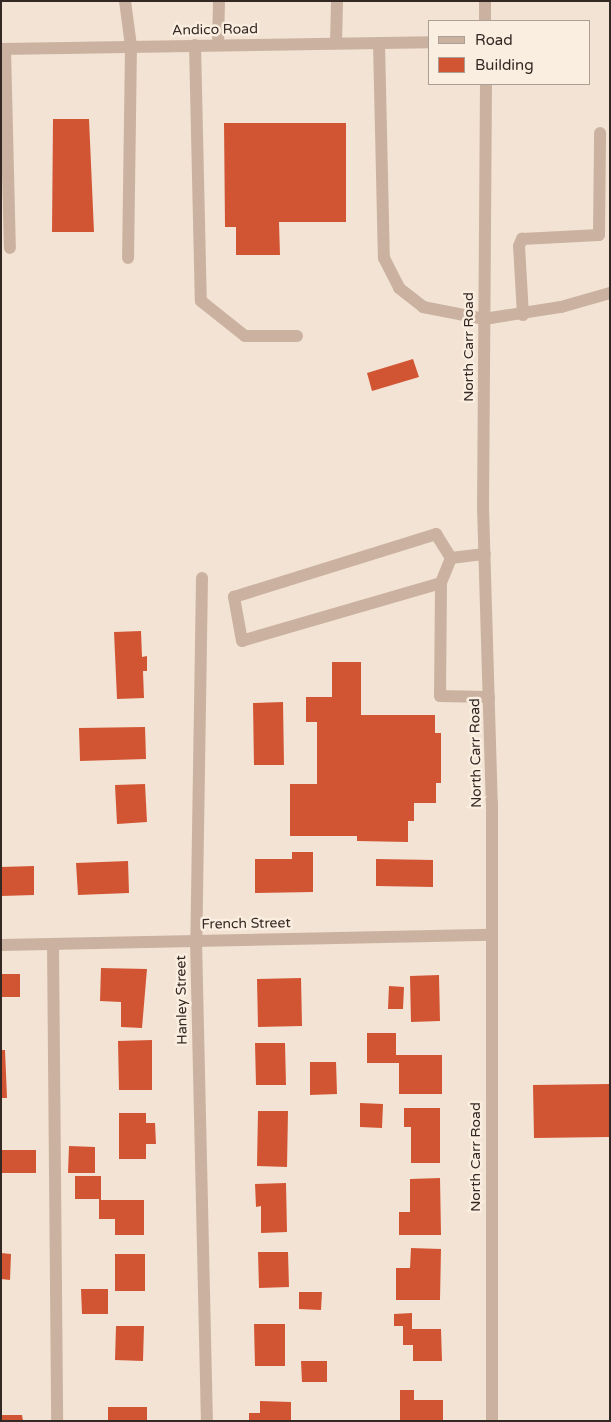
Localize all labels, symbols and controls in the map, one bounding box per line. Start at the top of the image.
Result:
legend [428,20,591,85]
street label: Andico Road [172,21,258,39]
text: Road [475,31,513,49]
text: Building [475,56,534,74]
street label: North Carr Road [461,292,477,402]
street label: North Carr Road [467,698,485,808]
street label: French Street [201,915,291,933]
street label: Hanley Street [173,955,191,1045]
street label: North Carr Road [468,1102,484,1212]

